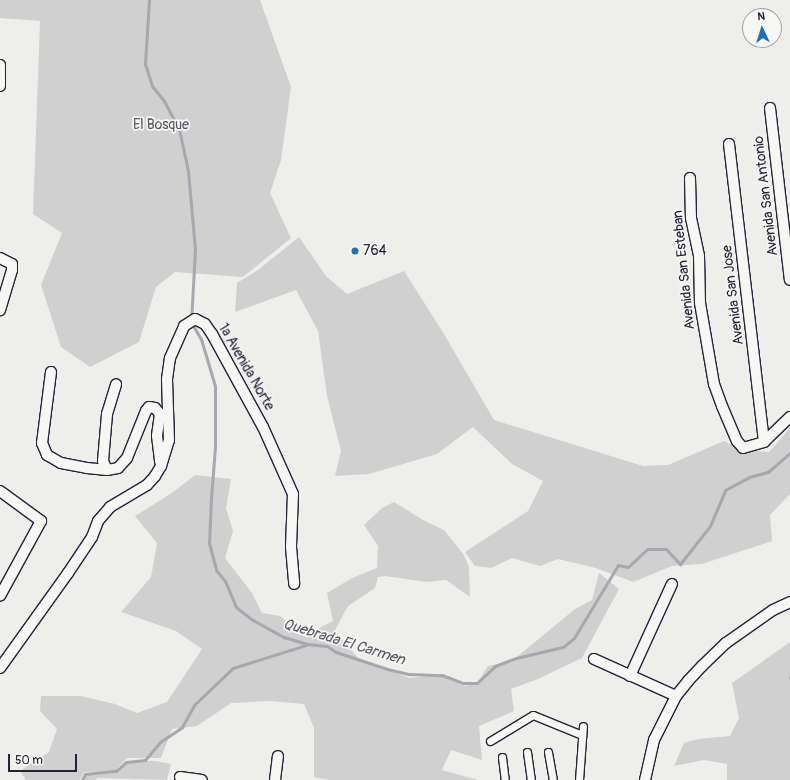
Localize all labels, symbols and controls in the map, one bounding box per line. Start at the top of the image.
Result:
north arrow [742,8,782,48]
text: N [757,10,765,23]
park label: El Bosque [133,117,189,133]
street label: Avenida San Antonio [750,135,782,257]
street label: Avenida San Esteban [669,209,699,331]
place label: 764 [363,243,387,259]
street label: Avenida San Jose [719,244,747,346]
marker: 764 [350,246,360,256]
street label: 1a Avenida Norte [214,321,278,413]
water label: Quebrada El Carmen [281,615,407,669]
scale bar [10,746,79,772]
text: 50 m [15,753,43,768]

